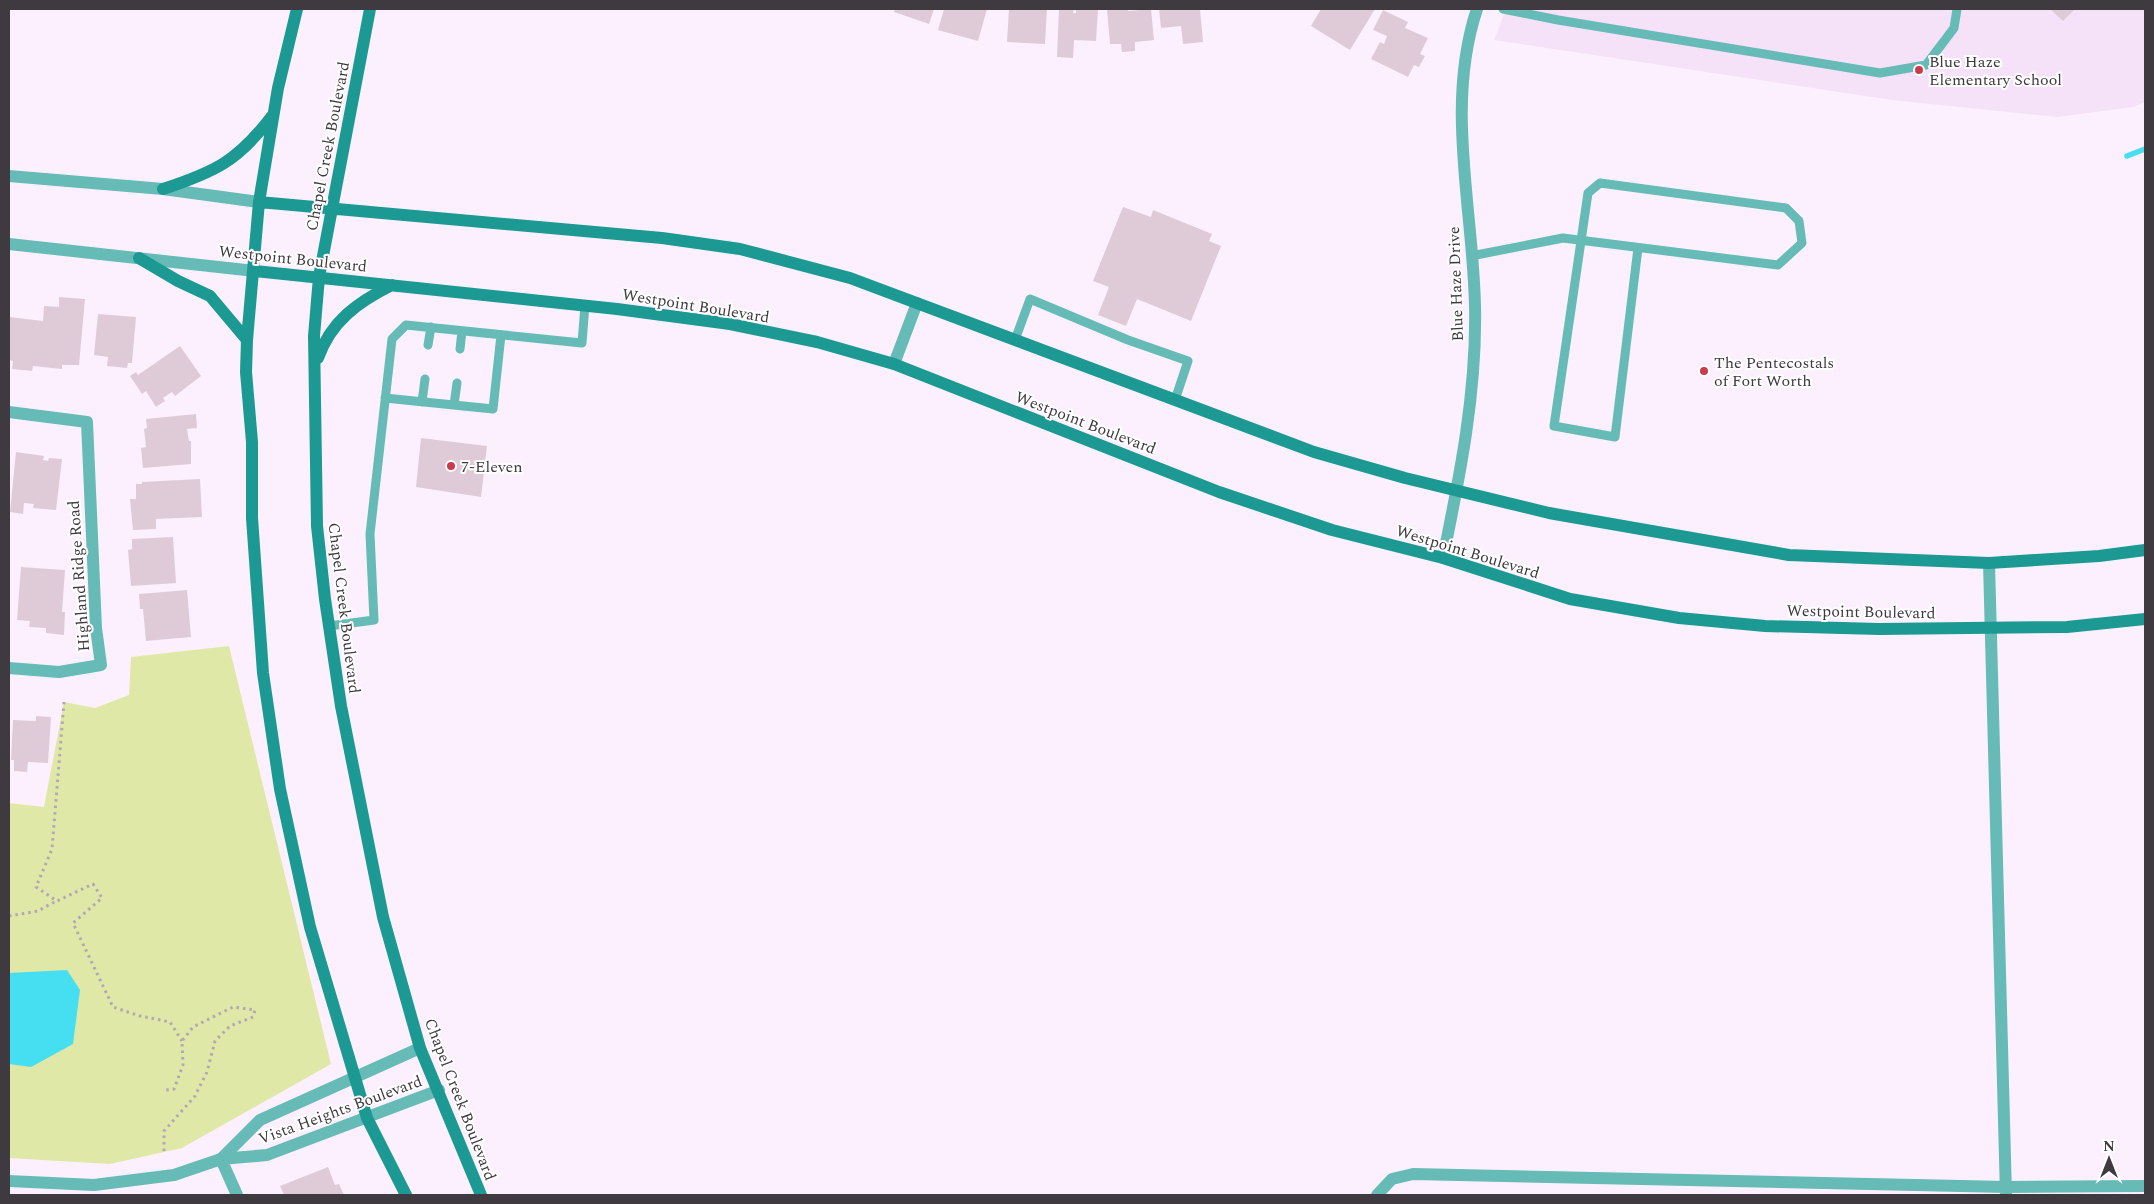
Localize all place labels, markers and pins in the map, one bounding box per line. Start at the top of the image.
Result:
place label: Blue Haze Elementary School [1929,50,2062,92]
marker: Blue Haze Elementary School [1913,64,1925,76]
place label: The Pentecostals of Fort Worth [1714,351,1834,393]
marker: The Pentecostals of Fort Worth [1698,365,1710,377]
place label: 7-Eleven [461,455,523,479]
marker: 7-Eleven [445,460,457,472]

